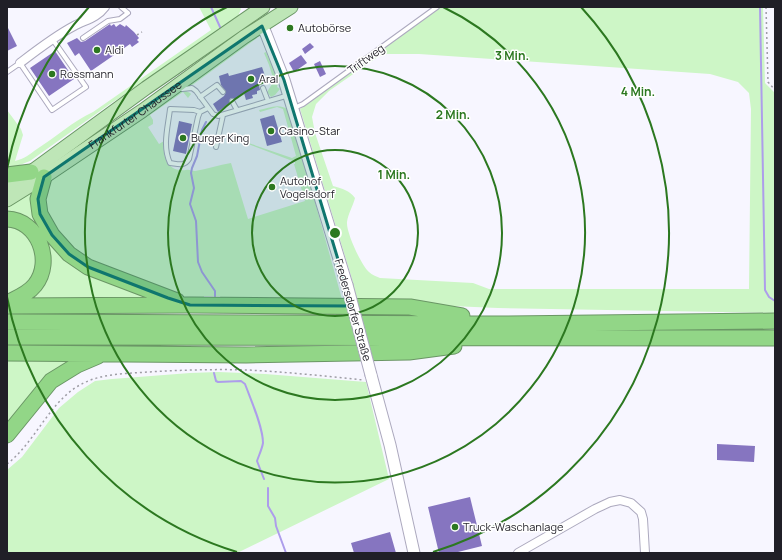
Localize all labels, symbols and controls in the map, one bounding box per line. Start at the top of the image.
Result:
place label: Autobörse [298,20,352,35]
marker: Autobörse [285,23,295,33]
street label: Triftweg [344,40,387,77]
place label: Aldi [105,42,124,57]
marker: Aldi [92,45,102,55]
text: 3 Min. [495,47,529,64]
place label: Rossmann [60,66,113,81]
marker: Rossmann [47,69,57,79]
place label: Aral [259,71,278,86]
marker: Aral [246,74,256,84]
street label: Frankfurter Chaussee [85,76,185,152]
text: 4 Min. [621,83,655,100]
text: 2 Min. [436,106,470,123]
place label: Casino-Star [279,123,340,138]
marker: Casino-Star [266,126,276,136]
place label: Burger King [191,130,249,145]
marker: Burger King [178,133,188,143]
text: 1 Min. [378,166,410,183]
place label: Autohof Vogelsdorf [280,173,335,201]
marker: Autohof Vogelsdorf [267,182,277,192]
centre of rings [328,226,342,240]
street label: Fredersdorfer Straße [332,257,375,363]
place label: Truck-Waschanlage [463,519,564,534]
marker: Truck-Waschanlage [450,522,460,532]

